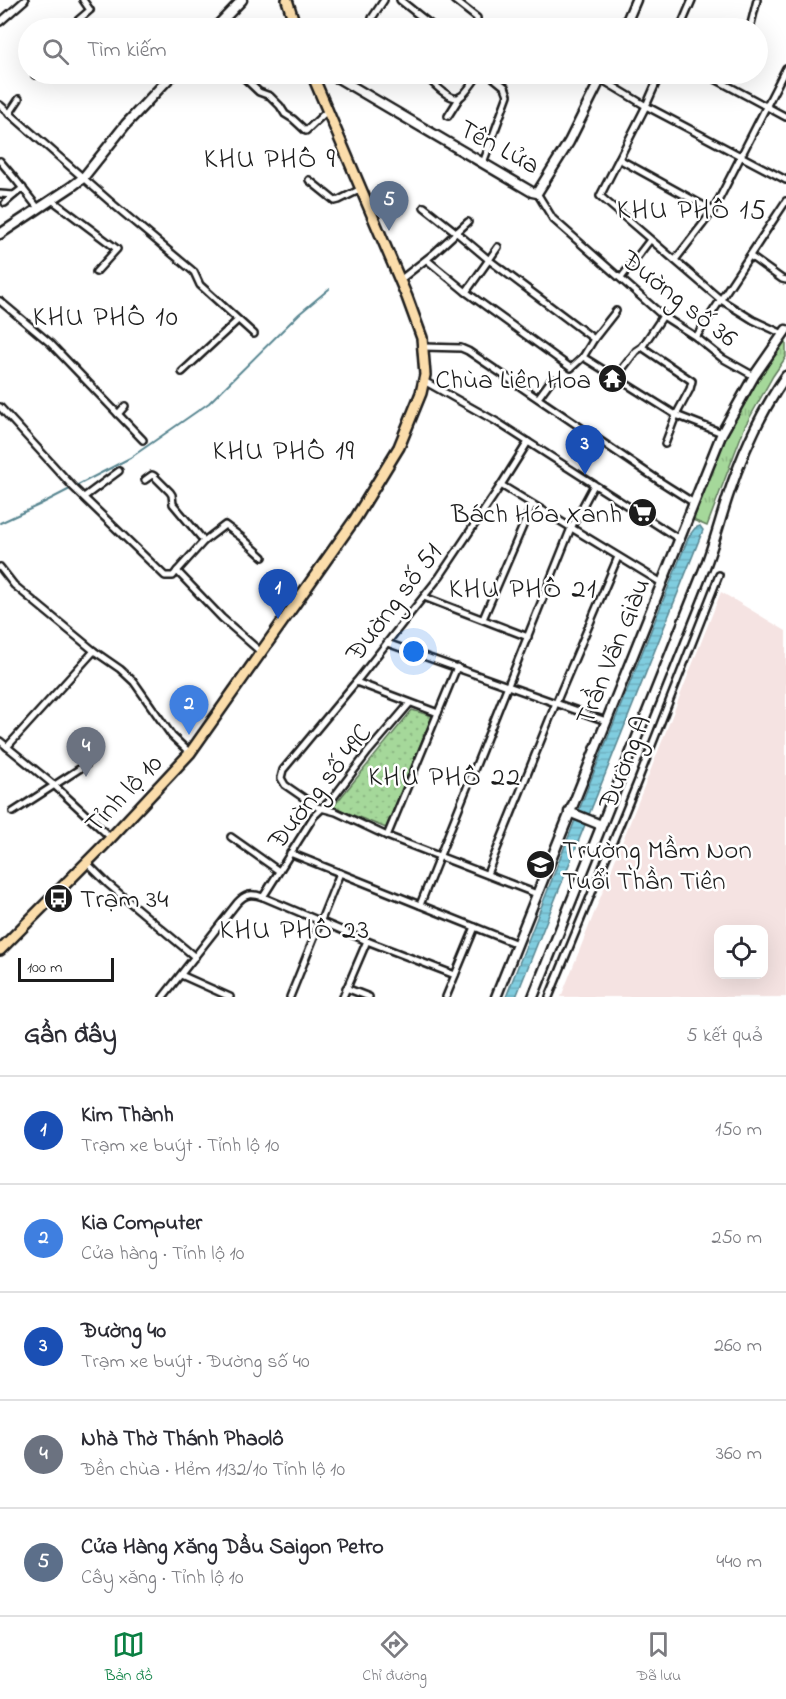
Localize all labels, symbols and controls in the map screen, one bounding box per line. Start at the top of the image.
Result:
search box [18,18,768,84]
icon: search [39,35,72,68]
text: Tìm kiếm [87,35,167,67]
street label: Tên Lửa [451,111,546,186]
district label: KHU PHỐ 9 [204,140,336,181]
pin: 5 [370,182,408,231]
district label: KHU PHỐ 15 [617,191,767,232]
street label: Đường số 36 [611,241,745,358]
district label: KHU PHỐ 10 [33,298,179,339]
place label: Chùa Liên Hoa [435,362,591,401]
temple icon: Chùa Liên Hoa [596,363,628,395]
pin: 3 [566,426,604,475]
district label: KHU PHỐ 19 [212,432,356,473]
place label: Bách Hóa Xanh [450,496,622,535]
supermarket icon: Bách Hóa Xanh [627,497,659,529]
street label: Đường số 51 [337,536,453,672]
pin: 1 [258,570,298,619]
district label: KHU PHỐ 21 [449,570,597,611]
street label: Trần Văn Giàu [567,572,662,731]
your location [399,637,428,666]
pin: 2 [170,686,208,735]
street label: Đường A [589,710,663,817]
street label: Đường số 49C [259,716,383,859]
pin: 4 [66,728,106,777]
street label: Tỉnh lộ 10 [77,746,173,843]
district label: KHU PHỐ 22 [368,758,522,799]
place label: Trường Mầm Non Tuổi Thần Tiên [562,832,752,902]
school or university icon: Trường Mầm Non Tuổi Thần Tiên [525,849,557,881]
place label: Trạm 34 [80,881,168,920]
bus stop icon: Trạm 34 [43,882,75,914]
district label: KHU PHỐ 23 [219,911,371,952]
map controls [714,925,768,979]
button: locate [714,925,768,979]
scale bar [18,955,114,983]
text: 100 m [27,956,62,980]
text: Gần đây [24,1017,117,1055]
text: 5 kết quả [686,1022,762,1051]
text: Kim Thành [81,1100,174,1132]
text: 1 [40,1116,47,1145]
text: 150 m [715,1116,762,1145]
text: Trạm xe buýt · Tỉnh lộ 10 [81,1132,279,1161]
text: Kia Computer [81,1208,202,1240]
text: 2 [39,1224,48,1253]
text: 250 m [711,1224,762,1253]
text: Cửa hàng · Tỉnh lộ 10 [81,1240,244,1269]
text: Đường 40 [81,1316,166,1348]
text: 3 [39,1332,48,1361]
text: 260 m [714,1332,762,1361]
text: Trạm xe buýt · Đường số 40 [81,1348,310,1377]
text: Nhà Thờ Thánh Phaolô [81,1424,284,1456]
text: 4 [39,1440,48,1469]
text: 360 m [716,1440,762,1469]
text: Đền chùa · Hẻm 1132/10 Tỉnh lộ 10 [81,1456,345,1485]
text: Cửa Hàng Xăng Dầu Saigon Petro [81,1532,384,1564]
text: 5 [38,1548,49,1577]
text: 440 m [716,1548,762,1577]
text: Cây xăng · Tỉnh lộ 10 [81,1564,244,1593]
tab: Bản đồ [105,1628,153,1688]
tab: Chỉ đường [362,1628,427,1688]
tab: Đã lưu [636,1628,681,1688]

